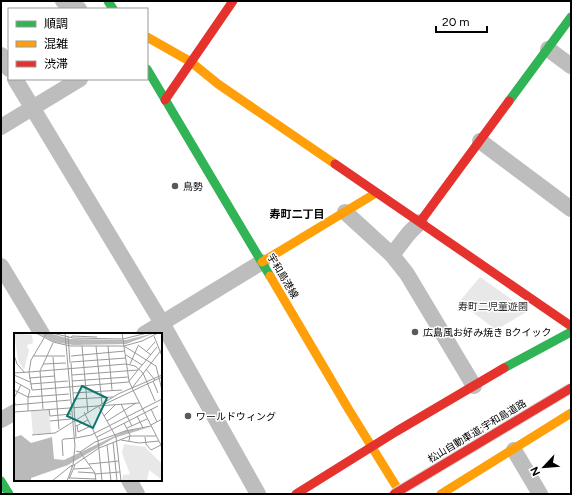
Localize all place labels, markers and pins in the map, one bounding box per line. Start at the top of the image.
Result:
place label: 鳥勢 [183,180,203,193]
marker: 鳥勢 [170,181,180,191]
place label: 広島風お好み焼き Bクイック [423,326,552,339]
marker: 広島風お好み焼き Bクイック [410,327,420,337]
place label: ワールドウィング [196,410,276,423]
marker: ワールドウィング [183,411,193,421]

